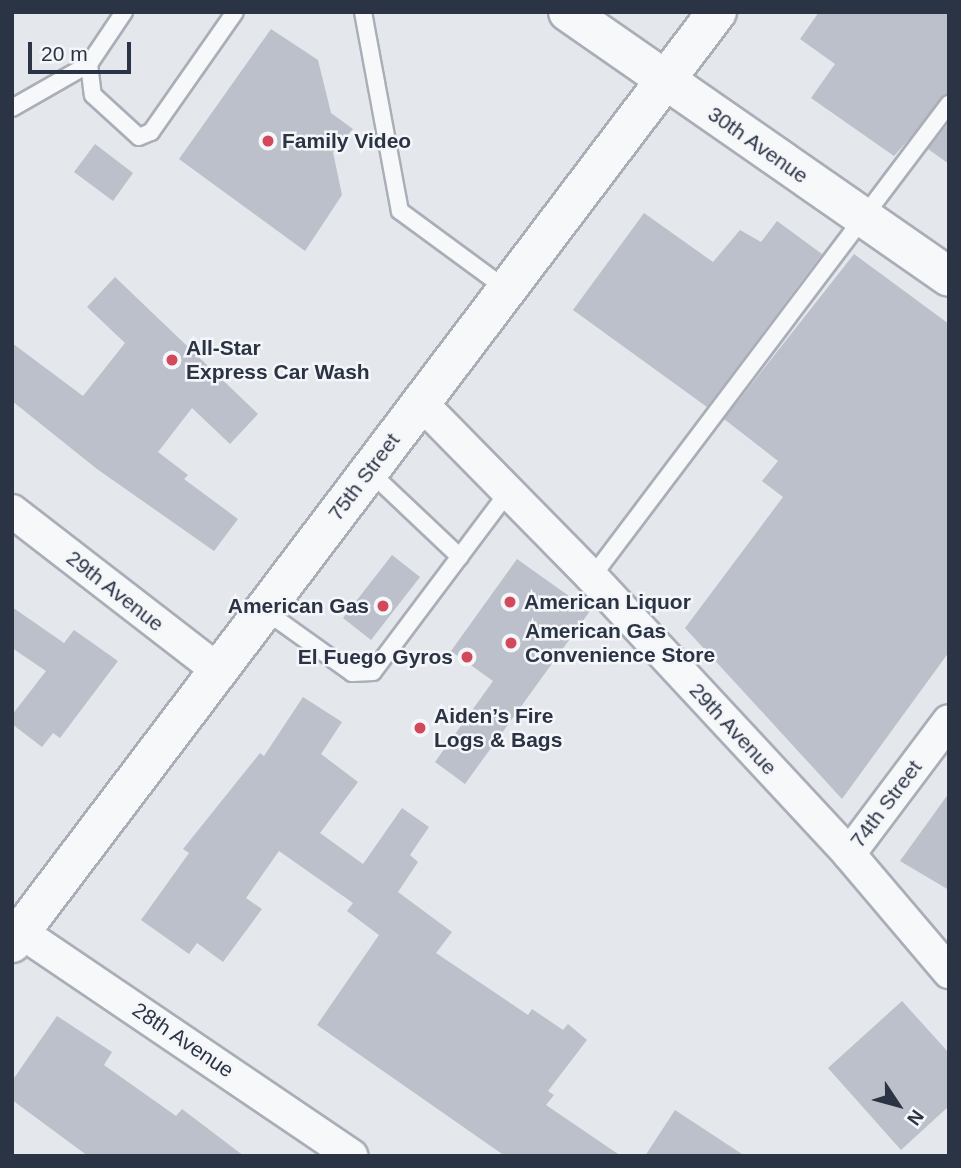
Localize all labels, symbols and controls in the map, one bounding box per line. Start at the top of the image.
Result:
scale bar [32,28,135,72]
text: 20 m [41,42,88,65]
street label: 30th Avenue [703,101,813,189]
place label: Family Video [282,128,411,154]
marker: Family Video [260,133,276,149]
place label: All-Star Express Car Wash [186,335,370,385]
marker: All-Star Express Car Wash [164,352,180,368]
street label: 75th Street [323,428,405,526]
street label: 29th Avenue [61,545,169,637]
place label: American Liquor [524,589,691,615]
place label: American Gas [228,593,369,619]
marker: American Liquor [502,594,518,610]
marker: American Gas [375,598,391,614]
place label: American Gas Convenience Store [525,618,715,668]
marker: American Gas Convenience Store [503,635,519,651]
place label: El Fuego Gyros [298,644,453,670]
marker: El Fuego Gyros [459,649,475,665]
street label: 29th Avenue [684,677,782,781]
place label: Aiden’s Fire Logs & Bags [434,703,562,753]
marker: Aiden’s Fire Logs & Bags [412,720,428,736]
street label: 74th Street [845,755,927,853]
street label: 28th Avenue [127,997,239,1083]
north arrow [863,1070,933,1140]
text: N [903,1106,928,1129]

